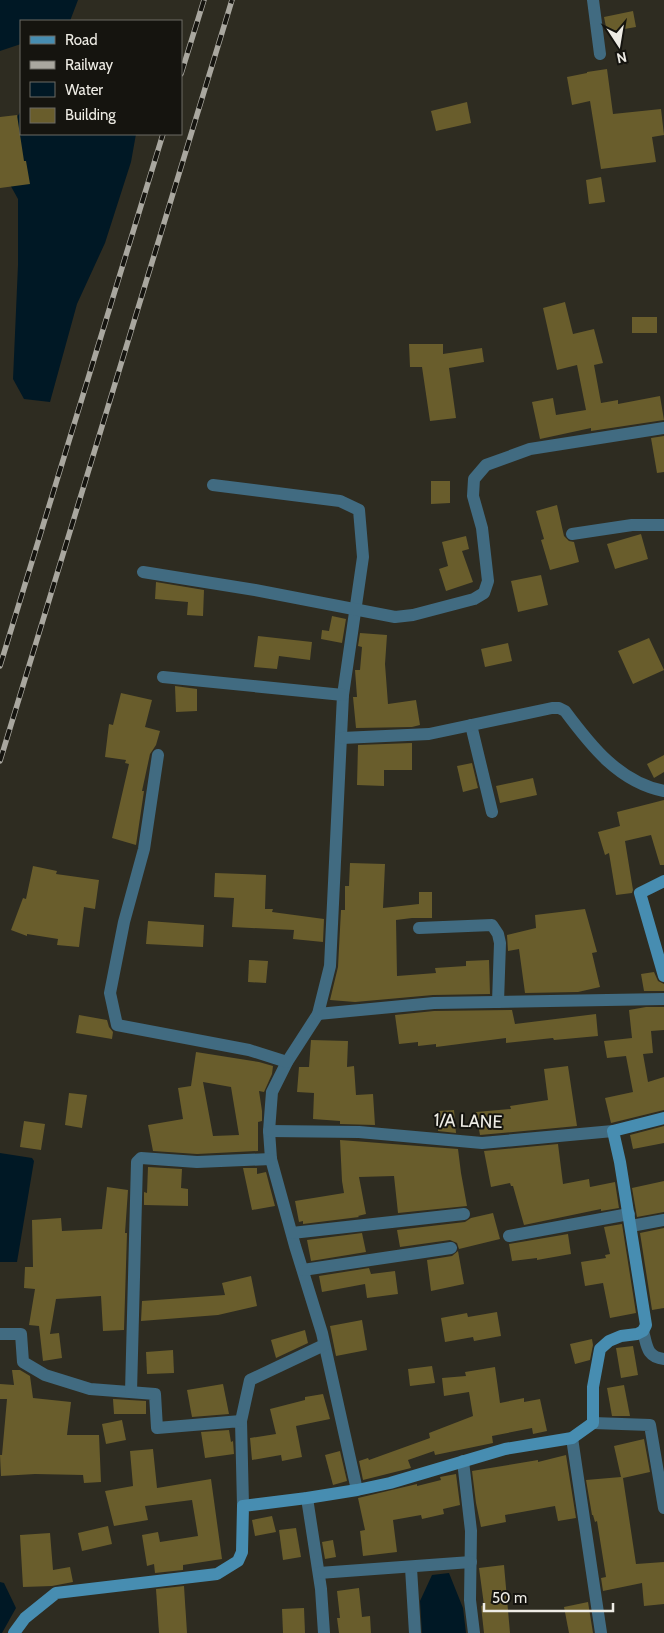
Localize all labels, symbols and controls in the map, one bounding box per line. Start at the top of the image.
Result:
legend [20,20,182,135]
north arrow [594,20,644,70]
text: Road [65,31,98,49]
text: N [615,48,628,68]
text: Railway [65,56,114,74]
text: Water [65,81,103,99]
text: Building [65,106,116,124]
street label: 1/A LANE [433,1109,503,1133]
scale bar [484,1580,613,1612]
text: 50 m [492,1589,527,1607]

